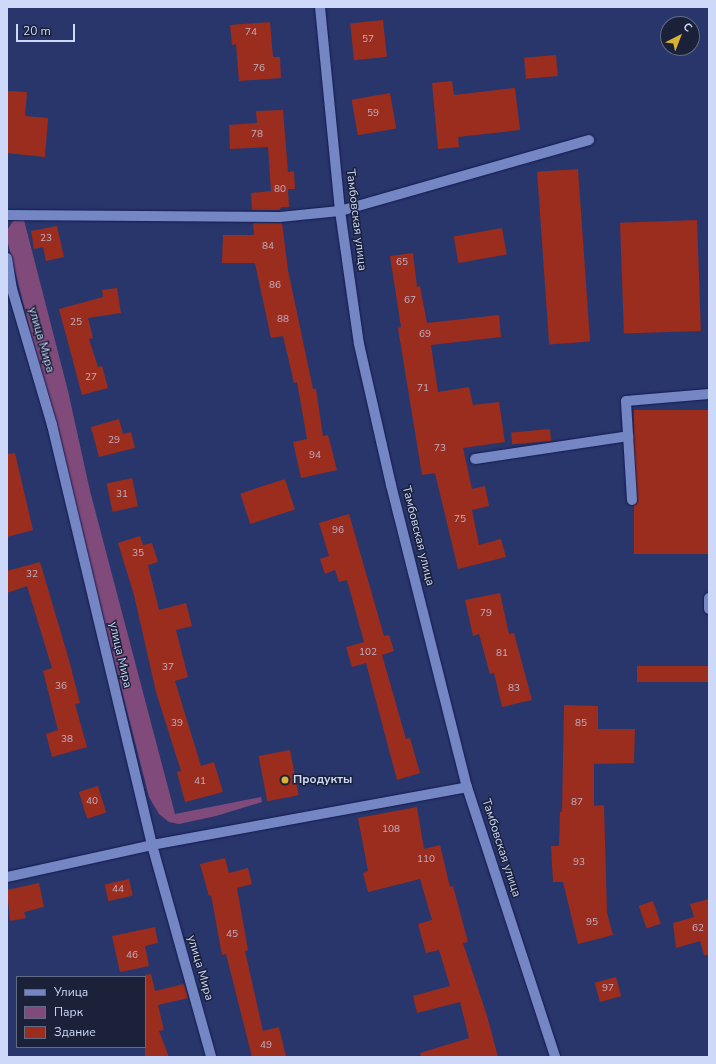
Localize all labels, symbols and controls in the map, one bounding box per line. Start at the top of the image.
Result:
scale bar [18,16,77,42]
north arrow [660,16,700,56]
text: С [680,19,695,36]
text: 20 m [23,23,51,39]
house number: 74 [245,27,257,39]
house number: 57 [362,34,374,46]
house number: 76 [253,63,265,75]
house number: 59 [367,108,379,120]
house number: 78 [251,129,263,141]
street label: Тамбовская улица [343,168,369,272]
house number: 80 [274,184,286,196]
house number: 23 [40,233,52,245]
house number: 84 [262,241,274,253]
house number: 65 [396,257,408,269]
house number: 86 [269,280,281,292]
house number: 67 [404,295,416,307]
street label: улица Мира [25,306,57,374]
house number: 88 [277,314,289,326]
house number: 25 [70,317,82,329]
house number: 69 [419,329,431,341]
house number: 27 [85,372,97,384]
house number: 71 [417,383,429,395]
house number: 29 [108,435,120,447]
house number: 73 [434,443,446,455]
house number: 94 [309,450,321,462]
street label: Тамбовская улица [399,485,437,587]
house number: 31 [116,489,128,501]
house number: 75 [454,514,466,526]
house number: 96 [332,525,344,537]
house number: 35 [132,548,144,560]
house number: 32 [26,569,38,581]
house number: 79 [480,608,492,620]
street label: улица Мира [105,621,135,689]
house number: 102 [359,647,377,659]
house number: 81 [496,648,508,660]
house number: 37 [162,662,174,674]
house number: 36 [55,681,67,693]
house number: 83 [508,683,520,695]
house number: 39 [171,718,183,730]
house number: 85 [575,718,587,730]
house number: 38 [61,734,73,746]
place label: Продукты [293,773,352,787]
marker: Продукты [280,775,290,785]
house number: 41 [194,776,206,788]
house number: 40 [86,796,98,808]
street label: Тамбовская улица [478,797,524,899]
house number: 87 [571,797,583,809]
house number: 108 [382,824,400,836]
house number: 110 [417,854,435,866]
house number: 93 [573,857,585,869]
house number: 44 [112,884,124,896]
house number: 95 [586,917,598,929]
house number: 62 [692,923,704,935]
house number: 45 [226,929,238,941]
street label: улица Мира [184,934,216,1002]
house number: 46 [126,950,138,962]
legend [16,976,146,1048]
house number: 97 [602,983,614,995]
text: Улица [54,984,88,1000]
text: Парк [54,1004,83,1020]
text: Здание [54,1024,96,1040]
house number: 49 [260,1040,272,1052]

